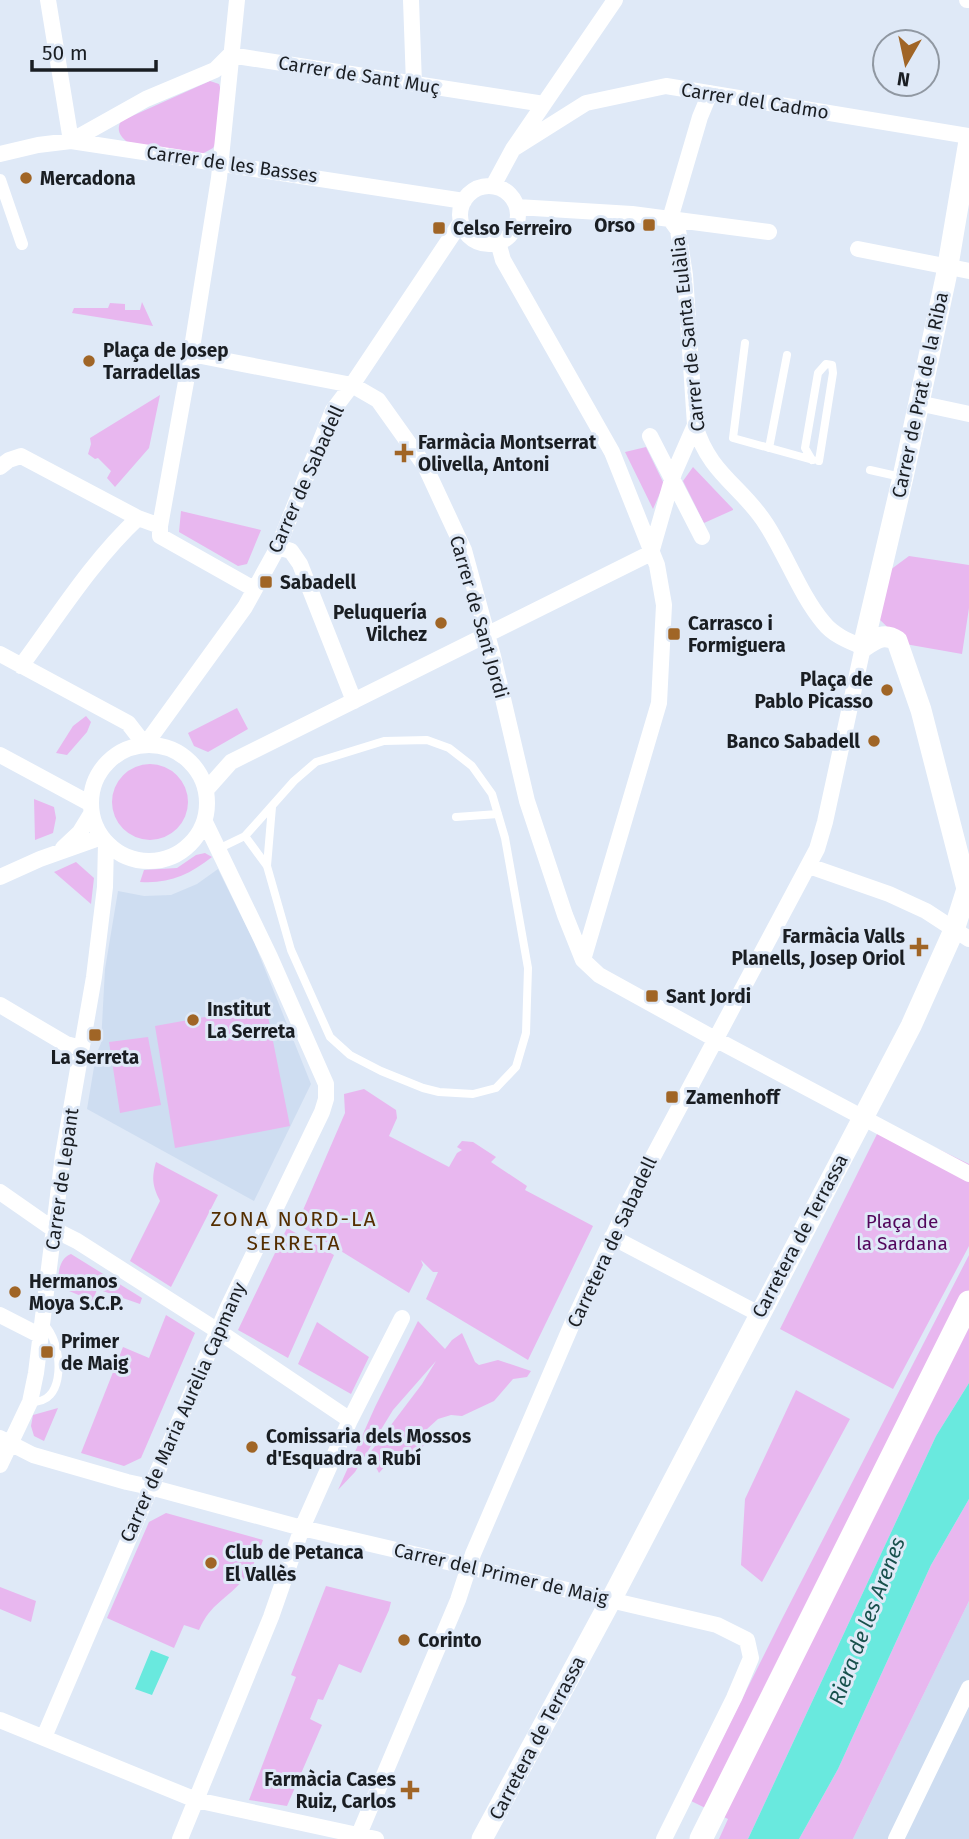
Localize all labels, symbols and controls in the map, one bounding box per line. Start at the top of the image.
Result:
scale bar [32,28,156,72]
north arrow [871,28,941,98]
text: 50 m [42,40,88,66]
street label: Carrer de Sant Muç [277,51,441,99]
text: N [895,67,911,92]
street label: Carrer del Cadmo [679,78,831,124]
street label: Carrer de les Basses [145,141,319,187]
place label: Mercadona [40,167,136,190]
marker: Mercadona [18,170,34,186]
place label: Orso [594,214,635,237]
place label: Celso Ferreiro [453,217,572,240]
marker: Orso [641,217,657,233]
marker: Celso Ferreiro [431,220,447,236]
street label: Carrer de Santa Eulàlia [666,235,710,433]
street label: Carrer de Prat de la Riba [887,290,953,500]
place label: Plaça de Josep Tarradellas [103,339,229,384]
marker: Plaça de Josep Tarradellas [81,353,97,369]
street label: Carrer de Sabadell [263,401,349,556]
place label: Farmàcia Montserrat Olivella, Antoni [418,431,597,476]
marker: Farmàcia Montserrat Olivella, Antoni [396,445,412,461]
street label: Carrer de Sant Jordi [445,533,513,701]
place label: Sabadell [280,571,356,594]
marker: Sabadell [258,574,274,590]
place label: Peluquería Vilchez [333,601,427,646]
place label: Carrasco i Formiguera [688,612,786,657]
marker: Peluquería Vilchez [433,615,449,631]
marker: Carrasco i Formiguera [666,626,682,642]
place label: Plaça de Pablo Picasso [754,668,873,713]
marker: Plaça de Pablo Picasso [879,682,895,698]
place label: Banco Sabadell [727,730,860,753]
marker: Banco Sabadell [866,733,882,749]
place label: Farmàcia Valls Planells, Josep Oriol [731,925,905,970]
marker: Farmàcia Valls Planells, Josep Oriol [911,939,927,955]
place label: Sant Jordi [666,985,751,1008]
marker: Sant Jordi [644,988,660,1004]
place label: Institut La Serreta [207,998,296,1043]
marker: Institut La Serreta [185,1012,201,1028]
marker: La Serreta [87,1027,103,1043]
place label: La Serreta [51,1046,139,1069]
place label: Zamenhoff [686,1086,782,1109]
marker: Zamenhoff [664,1089,680,1105]
street label: Carrer de Lepant [41,1106,83,1251]
street label: Carretera de Terrassa [747,1150,853,1322]
street label: Carretera de Sabadell [562,1152,662,1331]
district label: ZONA NORD-LA SERRETA [211,1206,377,1256]
park label: Plaça de la Sardana [856,1210,948,1255]
place label: Hermanos Moya S.C.P. [29,1270,123,1315]
street label: Carrer de Maria Aurèlia Capmany [115,1278,251,1545]
marker: Hermanos Moya S.C.P. [7,1284,23,1300]
place label: Primer de Maig [61,1330,129,1375]
marker: Primer de Maig [39,1344,55,1360]
place label: Comissaria dels Mossos d'Esquadra a Rubí [266,1425,471,1470]
marker: Comissaria dels Mossos d'Esquadra a Rubí [244,1439,260,1455]
water label: Riera de les Arenes [823,1533,911,1708]
street label: Carrer del Primer de Maig [392,1538,611,1610]
place label: Club de Petanca El Vallès [225,1541,364,1586]
marker: Club de Petanca El Vallès [203,1555,219,1571]
place label: Corinto [418,1629,482,1652]
marker: Corinto [396,1632,412,1648]
street label: Carretera de Terrassa [484,1652,590,1824]
place label: Farmàcia Cases Ruiz, Carlos [264,1768,396,1813]
marker: Farmàcia Cases Ruiz, Carlos [402,1782,418,1798]

